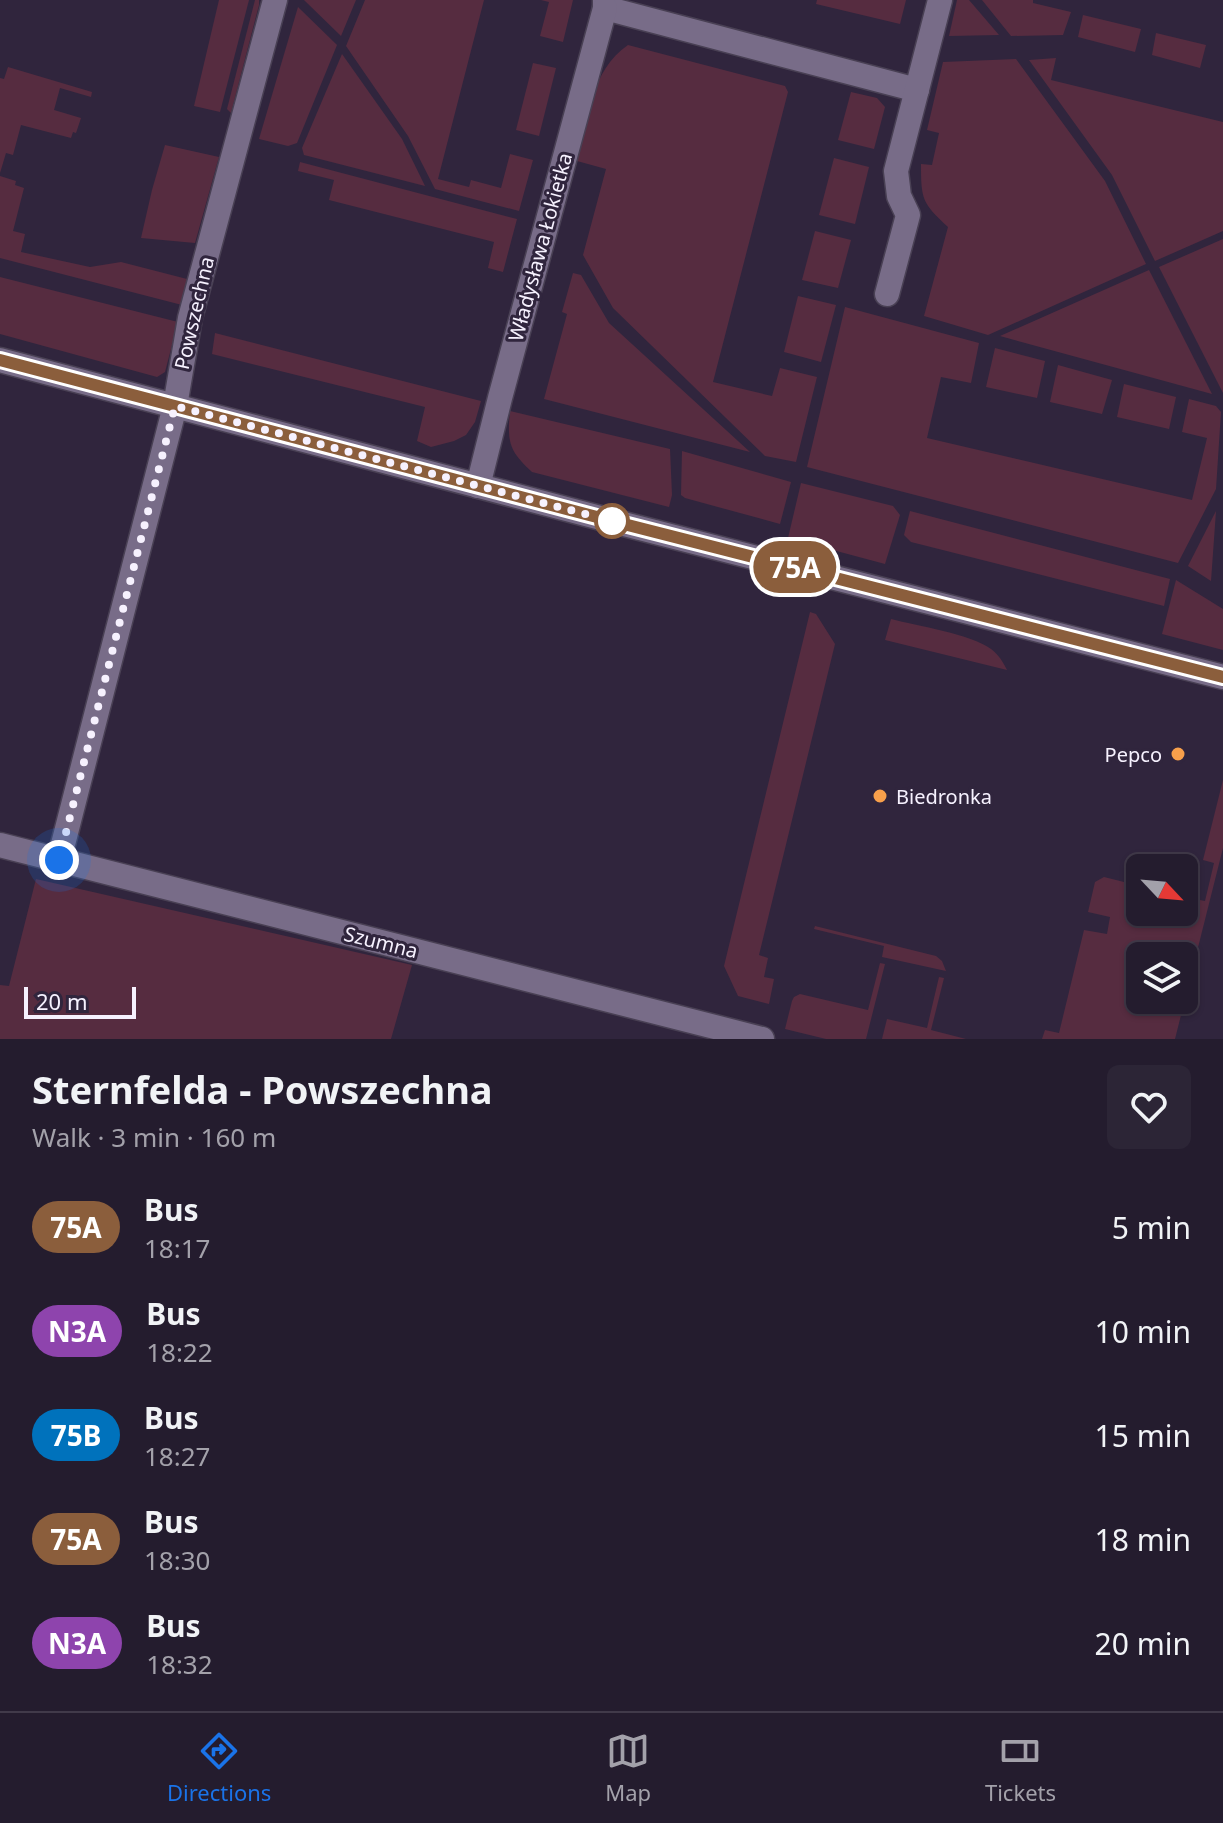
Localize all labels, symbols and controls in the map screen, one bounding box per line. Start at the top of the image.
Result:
street label: Władysława Łokietka [502,150,578,344]
street label: Powszechna [168,254,220,372]
unlabelled marker [595,504,629,538]
line badge: 75A [749,541,841,593]
text: 75A [769,548,821,586]
place label: Pepco [1105,741,1162,768]
marker: Pepco [1169,745,1187,763]
place label: Biedronka [896,783,992,810]
marker: Biedronka [871,787,889,805]
your location [39,840,79,880]
north arrow [1126,854,1198,926]
map controls [1126,854,1198,1014]
street label: Szumna [341,920,421,964]
button: layers [1126,942,1198,1014]
scale bar [24,983,136,1019]
text: 20 m [36,986,87,1016]
text: Sternfelda - Powszechna [32,1063,493,1115]
button: heart [1107,1065,1191,1149]
text: Walk · 3 min · 160 m [32,1119,276,1155]
text: Bus [144,1189,199,1230]
text: 5 min [1112,1207,1191,1248]
text: 75A [50,1208,102,1246]
text: 18:17 [144,1230,210,1266]
text: Bus [146,1293,201,1334]
text: 10 min [1095,1311,1191,1352]
text: N3A [48,1312,106,1350]
text: 18:22 [146,1334,213,1370]
text: Bus [144,1397,199,1438]
text: 15 min [1095,1415,1191,1456]
text: 75B [51,1416,101,1454]
text: 18:27 [144,1438,210,1474]
text: Bus [144,1501,199,1542]
text: 18 min [1095,1519,1191,1560]
text: 75A [50,1520,102,1558]
text: 18:30 [144,1542,210,1578]
text: Bus [146,1605,201,1646]
text: 20 min [1095,1623,1191,1664]
text: N3A [48,1624,106,1662]
text: 18:32 [146,1646,213,1682]
tab: Directions [167,1729,271,1807]
tab: Map [605,1729,651,1807]
tab: Tickets [985,1729,1056,1807]

